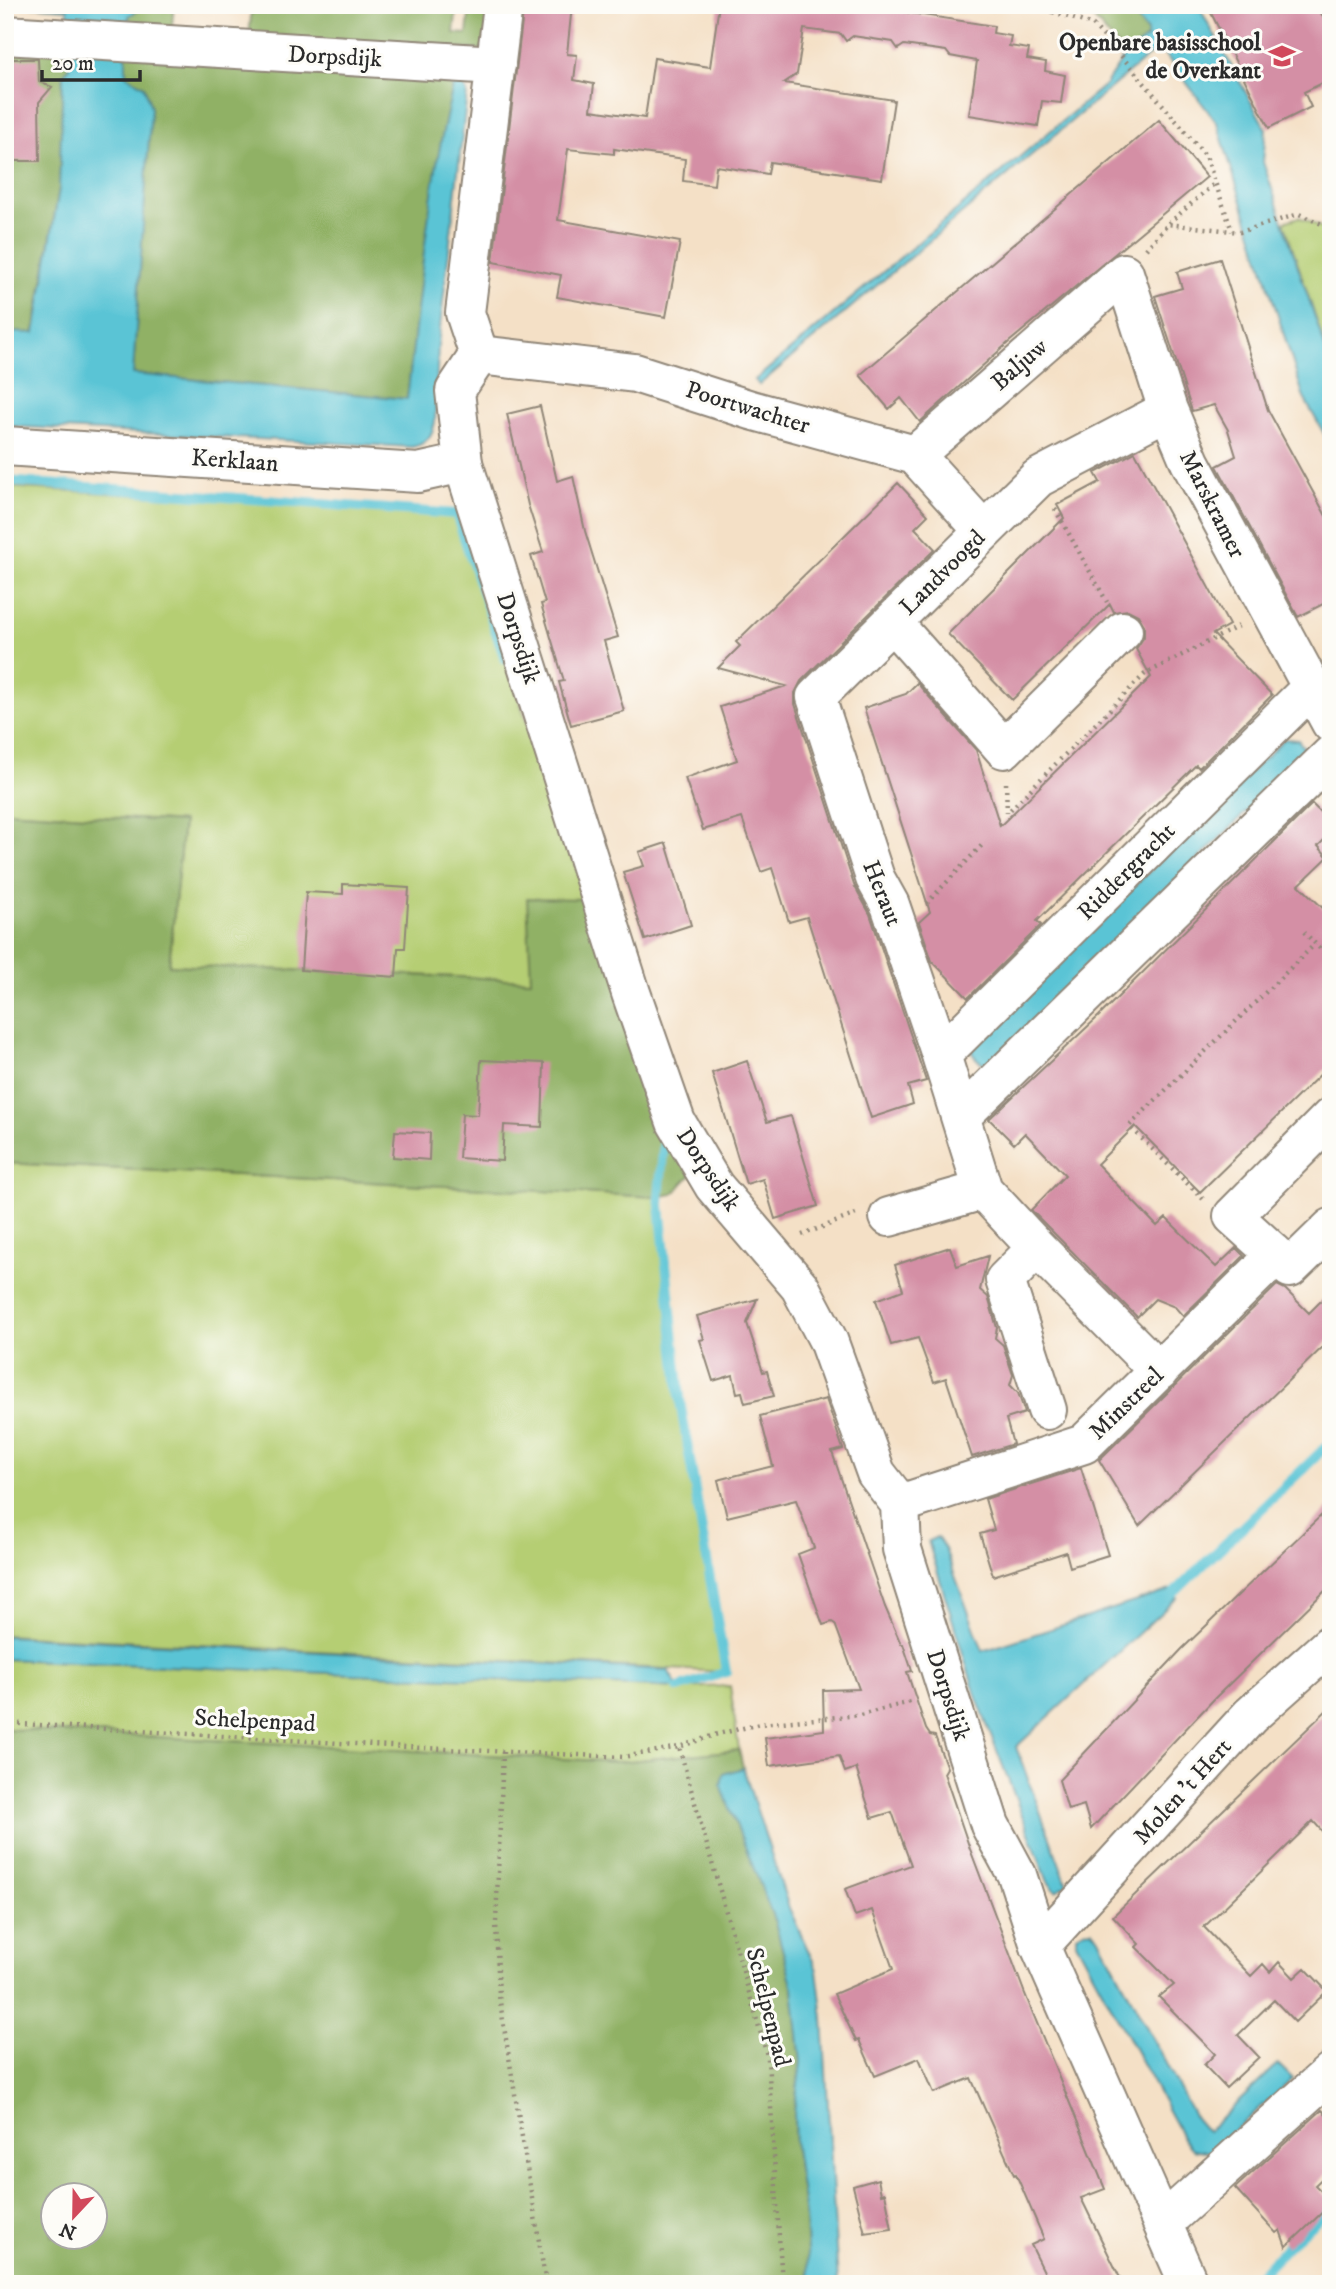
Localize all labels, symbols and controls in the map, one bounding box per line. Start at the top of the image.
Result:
place label: Openbare basisschool de Overkant [1059,28,1262,86]
scale bar [42,38,140,82]
street label: Dorpsdijk [287,40,383,74]
school or university icon: Openbare basisschool de Overkant [1267,41,1297,71]
text: 20 m [52,51,94,77]
street label: Baljuw [985,332,1055,397]
street label: Poortwachter [682,375,813,441]
street label: Kerklaan [190,443,280,479]
street label: Marskramer [1172,446,1252,563]
street label: Landvoogd [893,523,992,622]
street label: Dorpsdijk [489,589,547,688]
street label: Riddergracht [1071,816,1182,927]
street label: Heraut [855,856,909,931]
street label: Dorpsdijk [669,1122,747,1217]
street label: Minstreel [1083,1360,1171,1447]
street label: Dorpsdijk [919,1646,977,1745]
street label: Schelpenpad [194,1703,316,1739]
street label: Molen 't Hert [1127,1732,1239,1851]
street label: Schelpenpad [739,1945,797,2070]
north arrow [38,2180,108,2250]
text: N [56,2217,80,2244]

